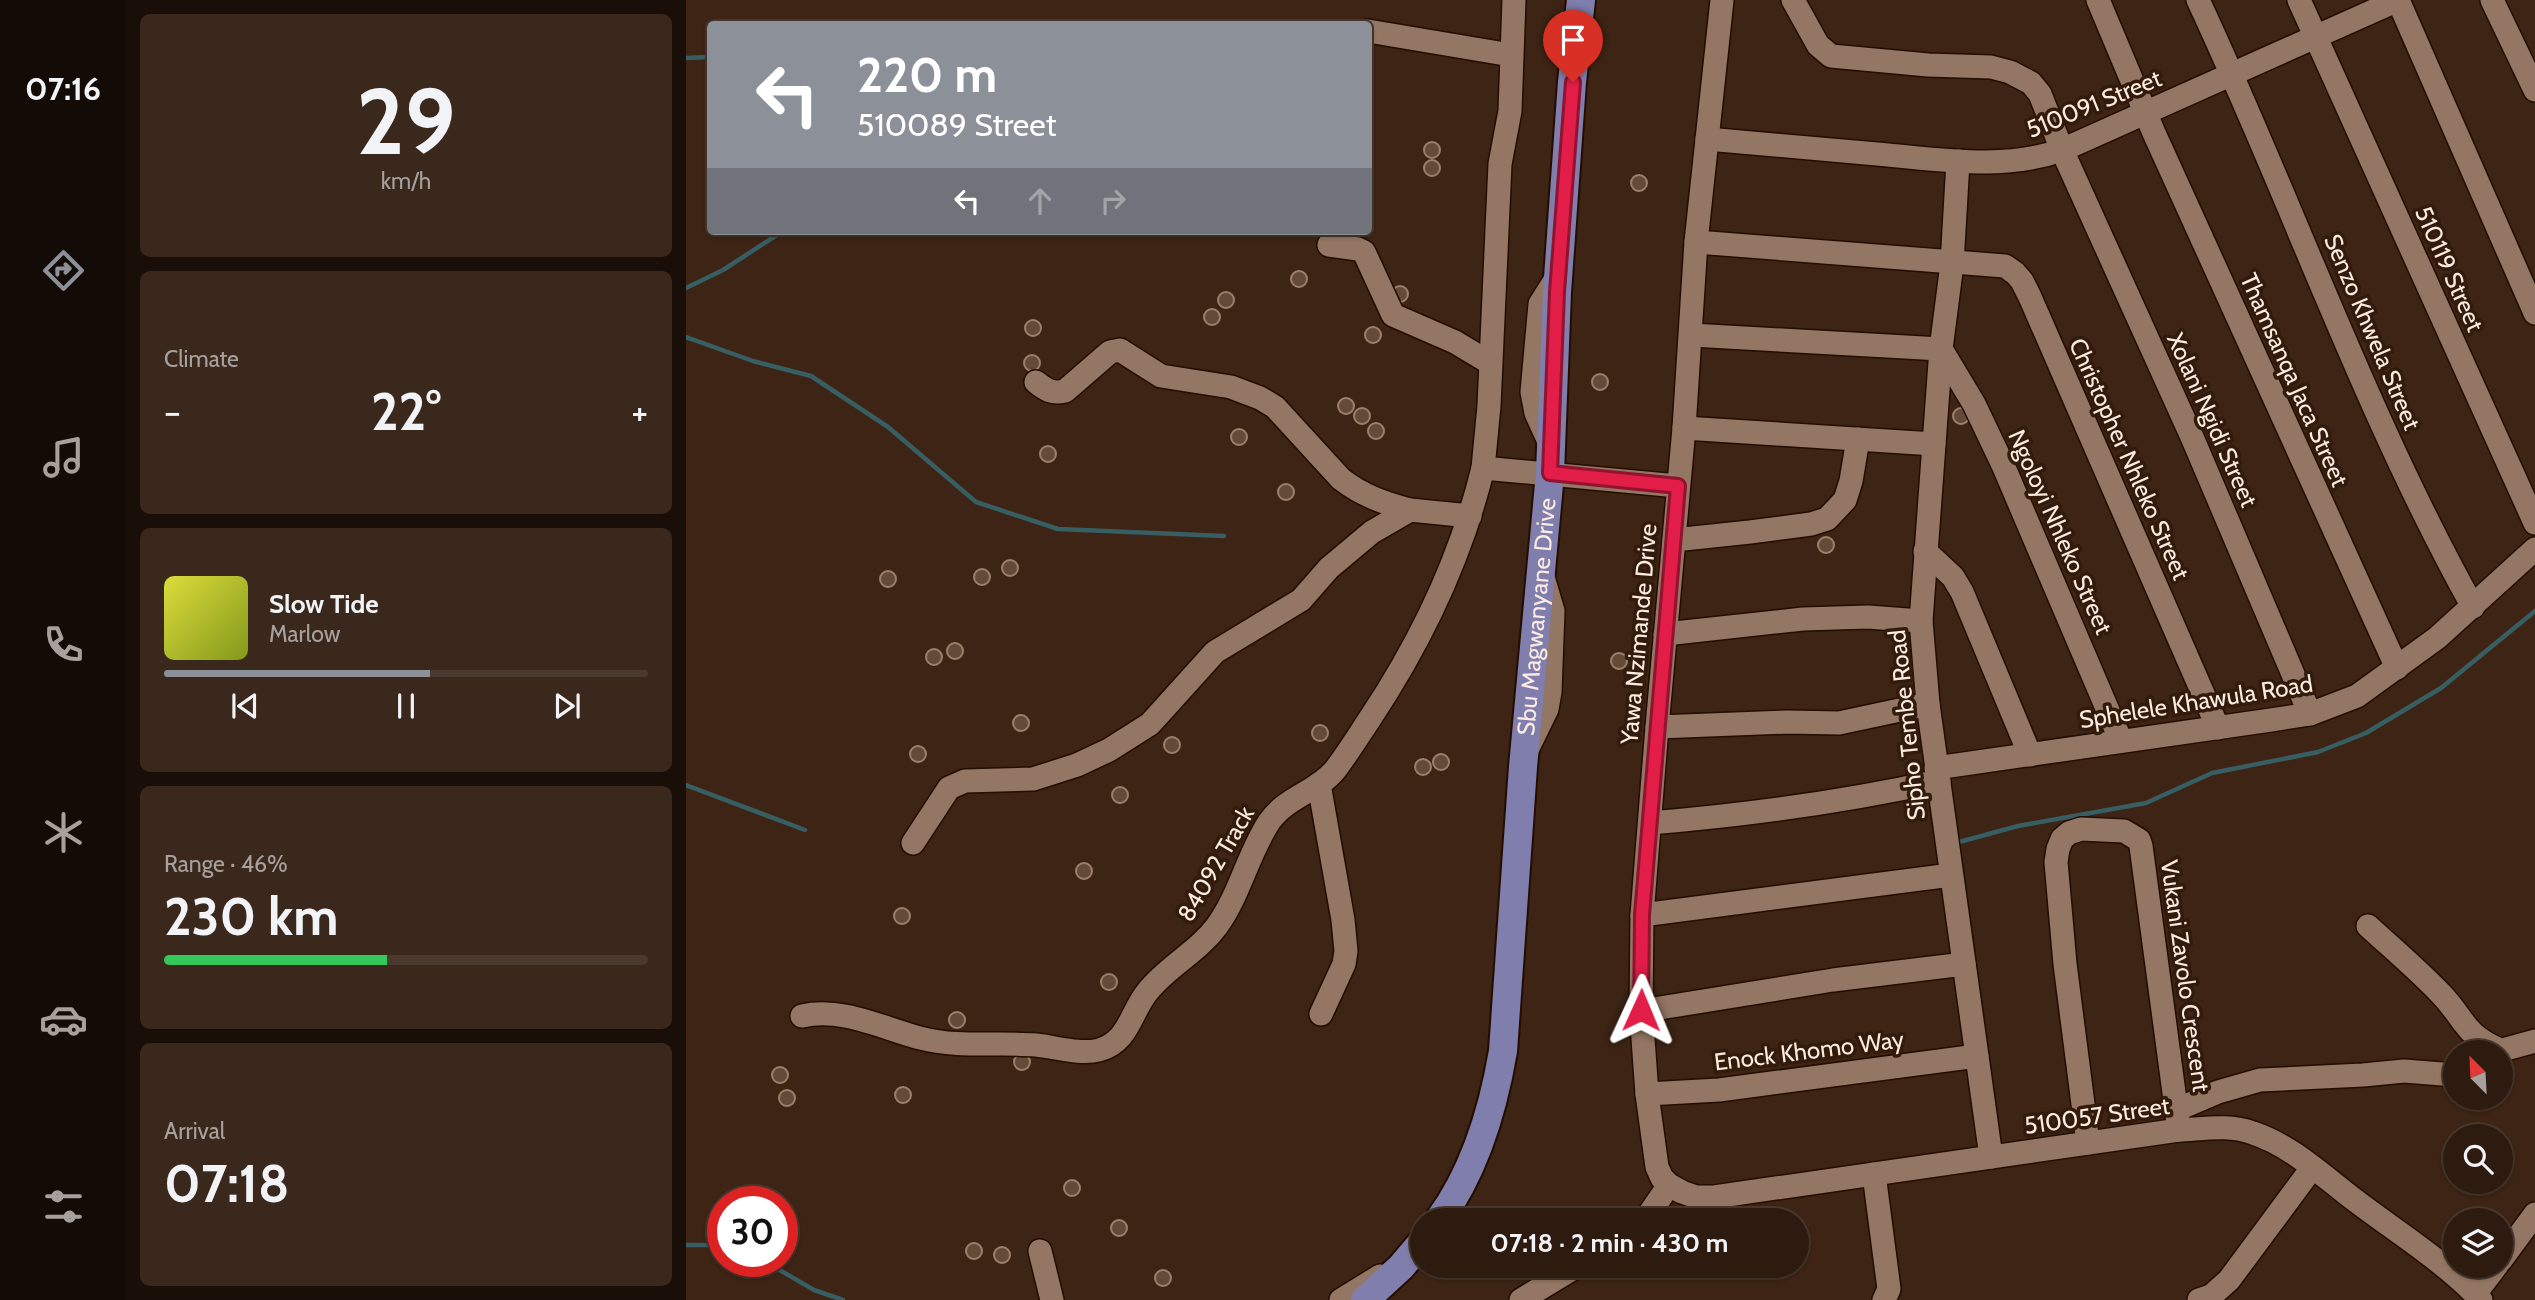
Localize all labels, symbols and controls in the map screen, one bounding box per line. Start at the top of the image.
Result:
pin [1543,10,1603,82]
icon: arrive [1554,21,1592,59]
text: 220 m [857,45,997,104]
icon: left [742,49,833,140]
street label: 510091 Street [2022,63,2165,144]
text: 29 [356,66,456,177]
text: 07:16 [25,69,101,108]
text: 510089 Street [857,105,1056,144]
text: km/h [381,167,431,195]
icon: left [948,182,986,220]
icon: ahead [1021,182,1059,220]
icon: right [1094,182,1132,220]
street label: 510119 Street [2409,202,2490,336]
street label: Senzo Khwela Street [2318,230,2427,434]
icon: directions [39,246,88,295]
street label: Thamsanqa Jaca Street [2234,269,2355,491]
street label: Xolani Ngidi Street [2161,328,2264,511]
street label: Christopher Nhleko Street [2063,334,2196,584]
text: Climate [164,345,239,373]
text: 22° [371,380,441,443]
text: − [164,388,181,435]
text: + [631,388,648,435]
street label: Ngoloyi Nhleko Street [2002,425,2119,639]
icon: music [39,433,88,482]
street label: Sbu Magwanyane Drive [1511,497,1562,737]
street label: Yawa Nzimande Drive [1614,522,1663,746]
text: Slow Tide [269,588,379,620]
icon: phone [39,620,88,669]
text: Marlow [269,620,340,648]
street label: Sipho Tembe Road [1882,628,1931,822]
street label: Sphelele Khawula Road [2077,669,2315,734]
icon: previous [226,687,264,725]
icon: pause [387,687,425,725]
icon: next [548,687,586,725]
street label: 84092 Track [1171,801,1260,926]
icon: climate [39,808,88,857]
text: Range · 46% [164,850,288,878]
street label: Vukani Zavolo Crescent [2155,858,2216,1094]
text: 230 km [164,885,338,948]
position arrow [1604,973,1678,1047]
icon: car [39,995,88,1044]
street label: Enock Khomo Way [1712,1024,1906,1077]
north arrow [2443,1040,2513,1110]
map controls [2443,1040,2513,1278]
street label: 510057 Street [2022,1091,2171,1140]
text: Arrival [164,1117,225,1145]
button: search [2443,1124,2513,1194]
text: 07:18 [164,1152,289,1215]
icon: filters [39,1182,88,1231]
speed limit sign: 30 [707,1186,798,1277]
button: layers [2443,1208,2513,1278]
text: 07:18 · 2 min · 430 m [1491,1227,1728,1259]

